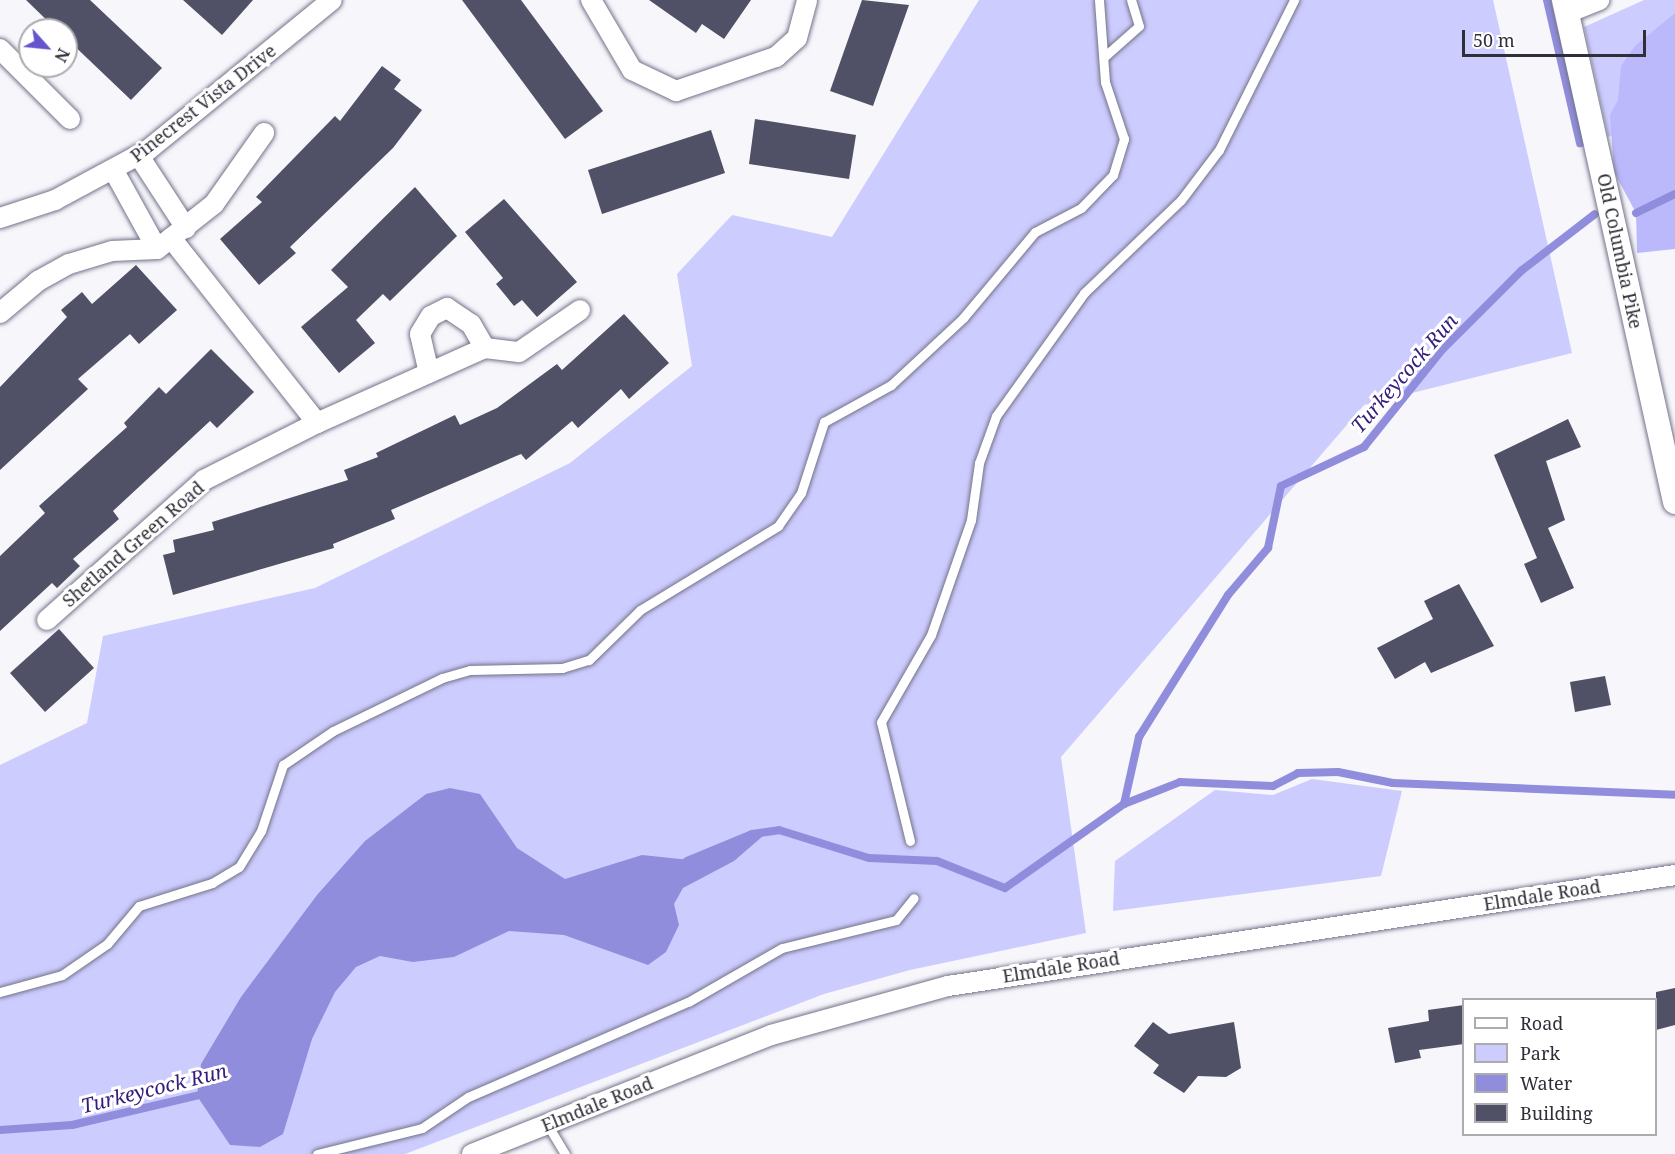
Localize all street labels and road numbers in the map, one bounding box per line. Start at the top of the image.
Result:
street label: Pinecrest Vista Drive [126,40,280,166]
street label: Old Columbia Pike [1593,171,1647,331]
street label: Shetland Green Road [58,477,208,611]
street label: Elmdale Road [1482,875,1602,915]
street label: Elmdale Road [1001,947,1121,987]
street label: Elmdale Road [538,1072,656,1136]

